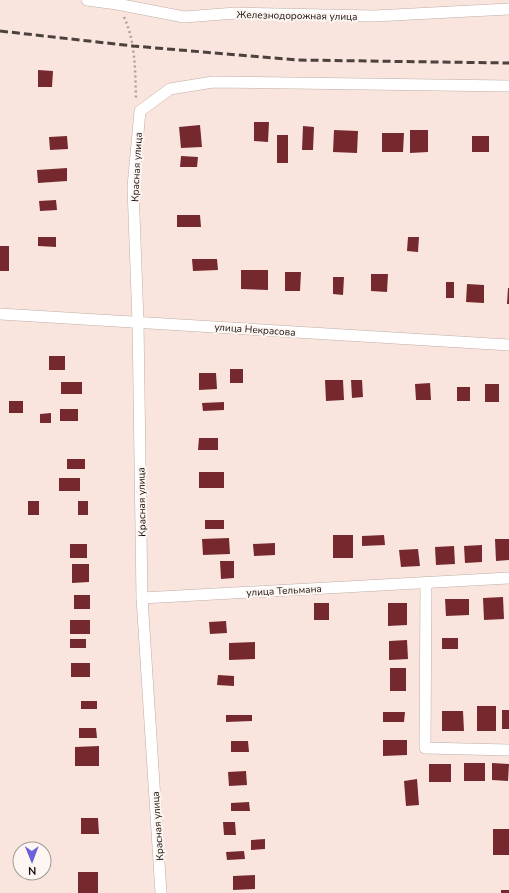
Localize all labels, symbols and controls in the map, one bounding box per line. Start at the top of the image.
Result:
street label: Железнодорожная улица [236,8,358,24]
street label: Красная улица [128,132,146,202]
street label: улица Некрасова [214,320,296,340]
street label: Красная улица [134,467,150,537]
street label: улица Тельмана [246,582,322,600]
street label: Красная улица [149,791,167,861]
north arrow [12,841,52,881]
text: N [28,863,36,878]

